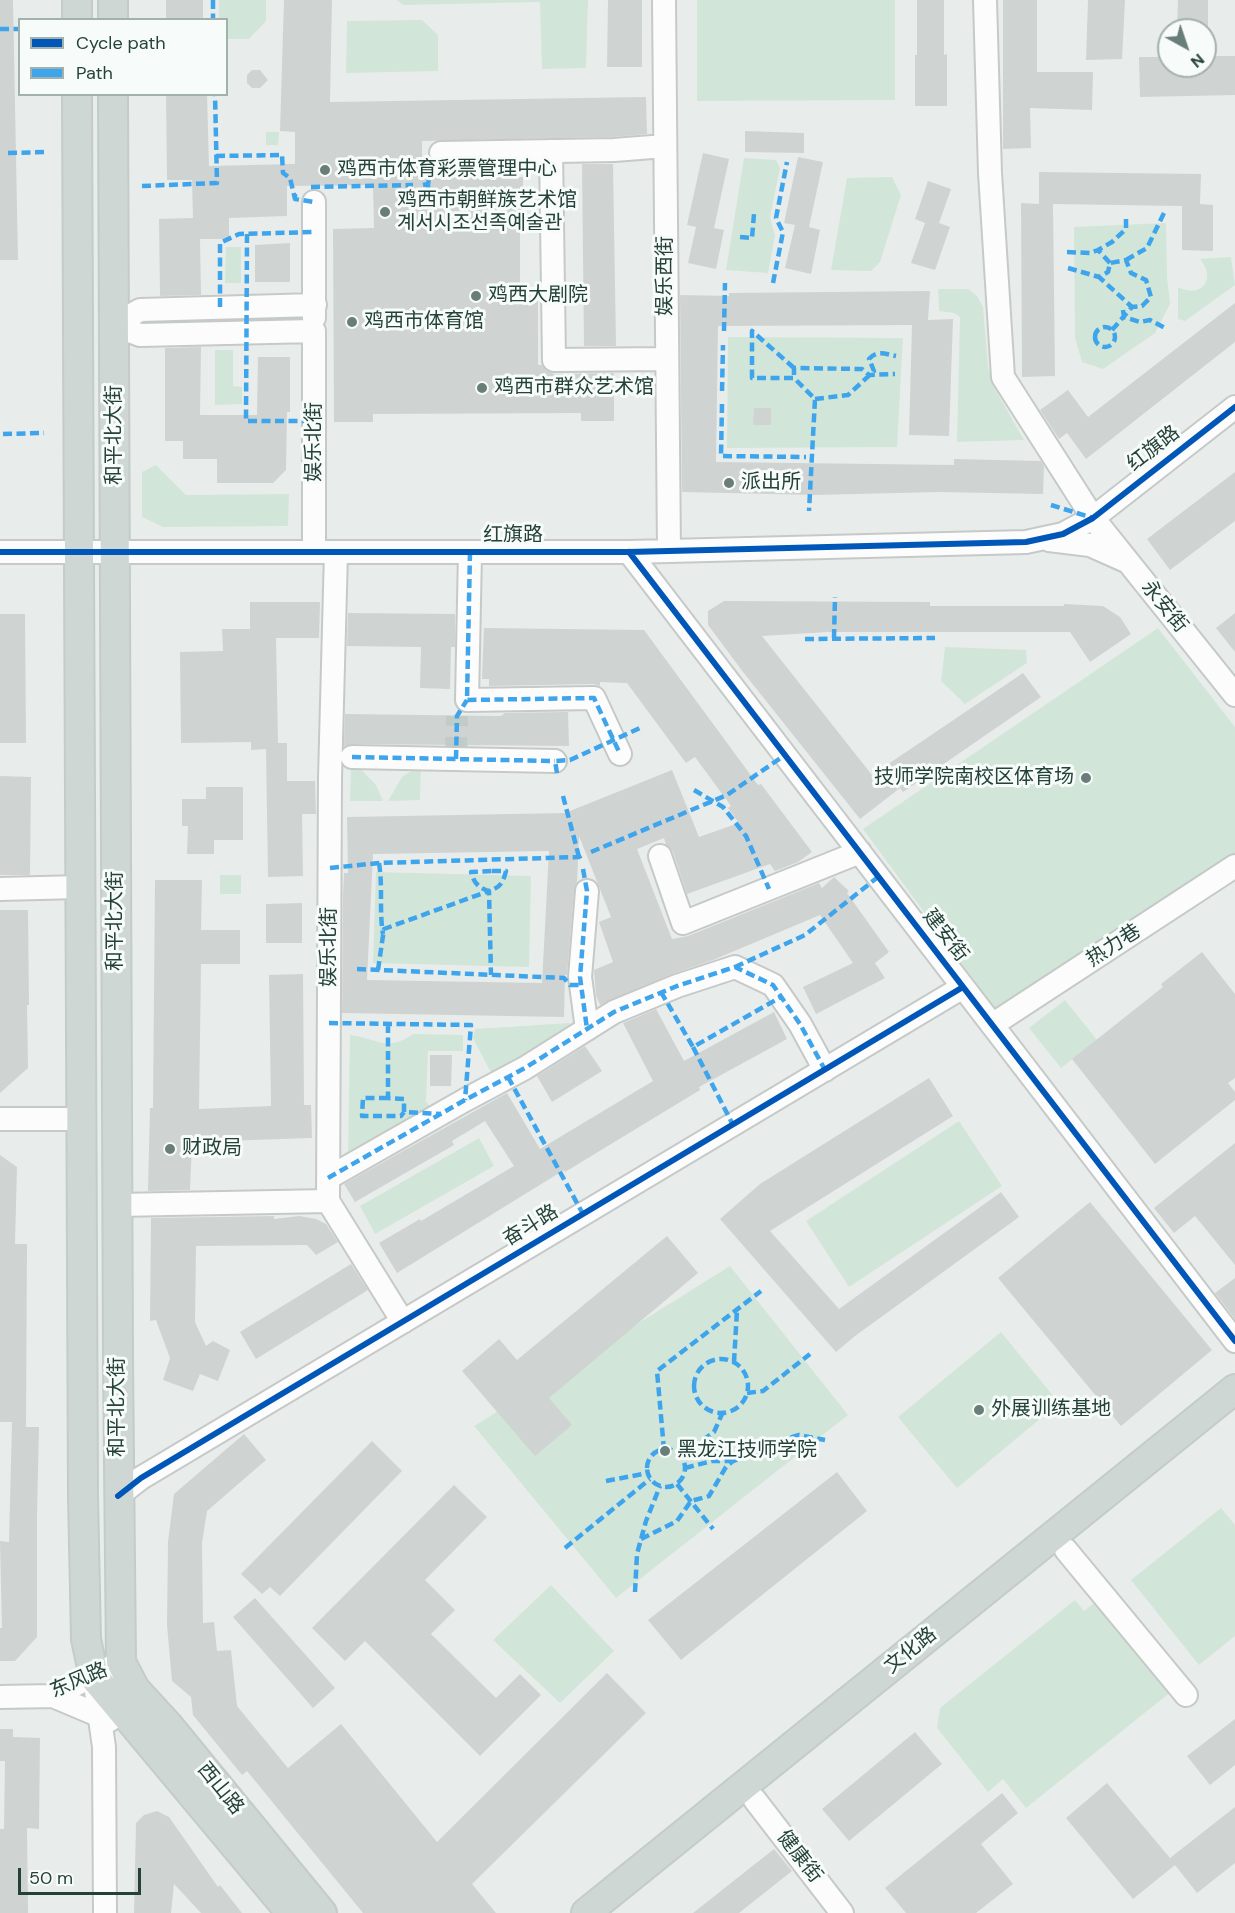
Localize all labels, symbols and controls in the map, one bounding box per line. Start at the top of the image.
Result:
legend [18,18,228,96]
north arrow [1157,18,1217,78]
text: Cycle path [76,31,166,55]
text: N [1186,49,1209,72]
text: Path [76,61,113,85]
place label: 鸡西市体育彩票管理中心 [337,158,557,182]
marker: 鸡西市体育彩票管理中心 [318,163,332,177]
place label: 鸡西市朝鲜族艺术馆 계서시조선족예술관 [397,189,577,236]
marker: 鸡西市朝鲜族艺术馆 계서시조선족예술관 [378,205,392,219]
street label: 娱乐西街 [654,236,678,316]
place label: 鸡西大剧院 [488,284,588,308]
marker: 鸡西大剧院 [469,289,483,303]
place label: 鸡西市体育馆 [364,310,484,334]
marker: 鸡西市体育馆 [345,315,359,329]
place label: 鸡西市群众艺术馆 [494,376,654,400]
marker: 鸡西市群众艺术馆 [475,381,489,395]
street label: 和平北大街 [103,385,127,485]
street label: 娱乐北街 [303,402,327,482]
street label: 红旗路 [1123,421,1185,477]
place label: 派出所 [741,471,801,495]
marker: 派出所 [722,476,736,490]
street label: 红旗路 [483,524,543,548]
street label: 永安街 [1136,576,1192,638]
place label: 技师学院南校区体育场 [874,766,1074,790]
marker: 技师学院南校区体育场 [1079,771,1093,785]
street label: 和平北大街 [104,871,128,971]
street label: 建安街 [917,905,973,967]
street label: 娱乐北街 [318,907,342,987]
street label: 热力巷 [1082,920,1146,972]
place label: 财政局 [182,1137,242,1161]
marker: 财政局 [163,1142,177,1156]
street label: 奋斗路 [499,1200,563,1252]
street label: 和平北大街 [106,1357,130,1457]
place label: 外展训练基地 [991,1398,1111,1422]
marker: 外展训练基地 [972,1403,986,1417]
place label: 黑龙江技师学院 [677,1439,817,1463]
marker: 黑龙江技师学院 [658,1444,672,1458]
street label: 文化路 [880,1623,942,1679]
street label: 东风路 [47,1658,111,1704]
street label: 西山路 [192,1758,248,1820]
street label: 健康街 [771,1826,827,1888]
scale bar [21,1856,144,1894]
text: 50 m [29,1866,73,1890]

